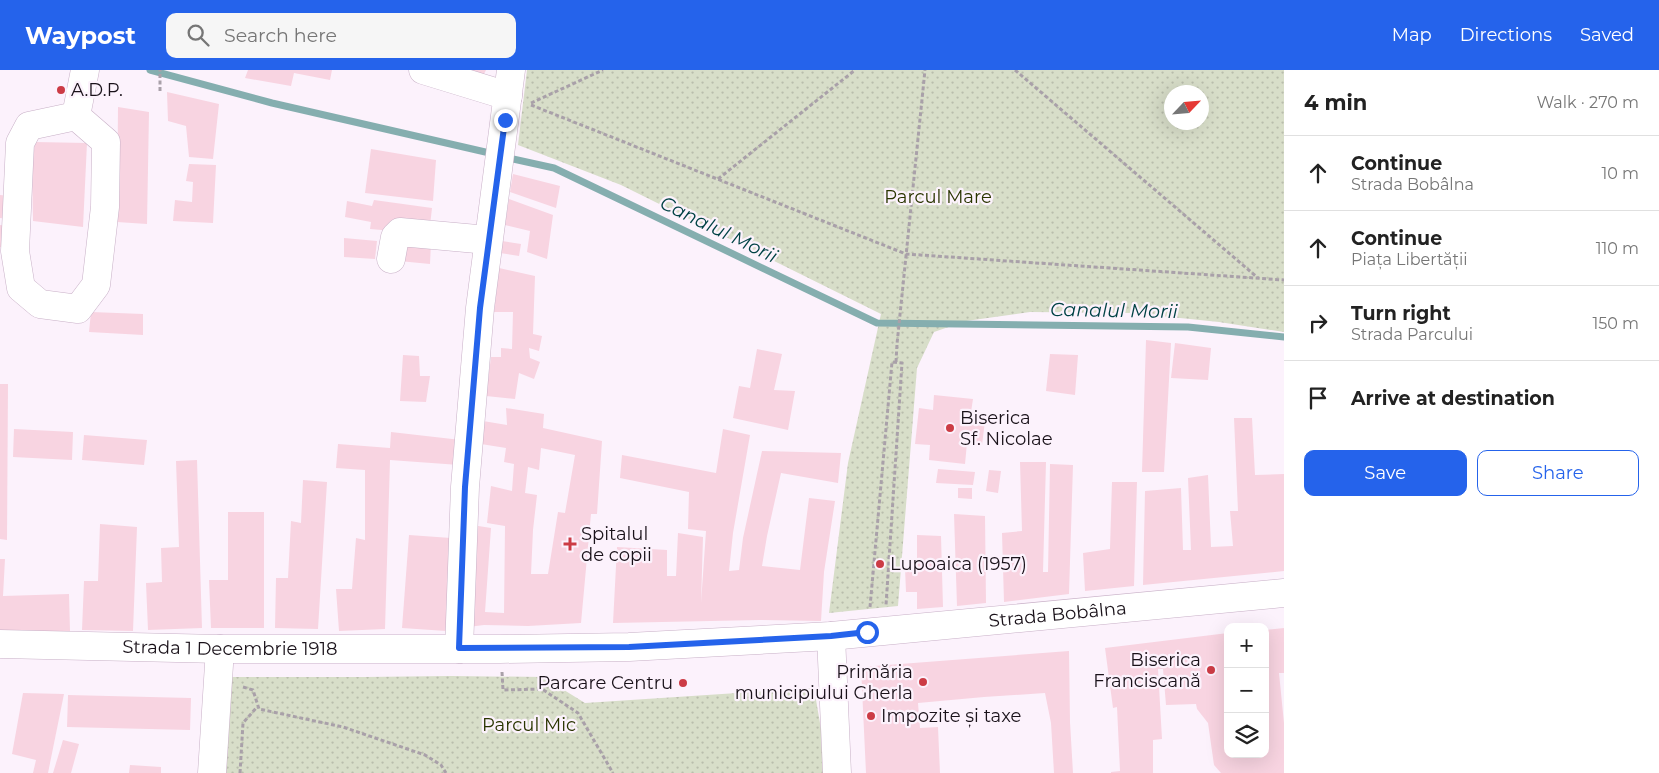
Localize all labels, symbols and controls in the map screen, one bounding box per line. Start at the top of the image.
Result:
search box [166,13,516,58]
text: Waypost [25,21,136,50]
icon: search [184,21,212,49]
text: Search here [224,24,337,47]
text: Map [1392,24,1432,46]
text: Directions [1460,24,1552,46]
text: Saved [1580,24,1634,46]
place label: A.D.P. [71,79,123,101]
marker: A.D.P. [55,84,67,96]
north arrow [1164,85,1209,130]
text: 4 min [1304,90,1367,115]
text: Walk · 270 m [1536,93,1639,112]
route end [494,109,517,132]
text: Continue [1351,152,1442,175]
icon: ahead [1304,159,1332,187]
text: 10 m [1601,164,1639,183]
text: Strada Bobâlna [1351,175,1474,194]
park label: Parcul Mare [884,186,992,208]
water label: Canalul Morii [656,191,782,268]
text: Continue [1351,227,1442,250]
icon: ahead [1304,234,1332,262]
text: 110 m [1596,239,1639,258]
text: Piața Libertății [1351,250,1468,269]
water label: Canalul Morii [1050,298,1179,323]
text: Turn right [1351,302,1451,325]
icon: right [1304,309,1332,337]
text: 150 m [1592,314,1639,333]
text: Strada Parcului [1351,325,1473,344]
icon: arrive [1304,384,1332,412]
text: Arrive at destination [1351,387,1555,410]
place label: Biserica Sf. Nicolae [960,407,1053,450]
marker: Biserica Sf. Nicolae [944,422,956,434]
button: Save [1304,450,1467,496]
button: Share [1477,450,1639,496]
place label: Spitalul de copii [581,523,652,566]
marker: Spitalul de copii [563,537,577,551]
place label: Lupoaica (1957) [890,553,1027,575]
marker: Lupoaica (1957) [874,558,886,570]
street label: Strada Bobâlna [988,597,1128,632]
route start [856,621,879,644]
map controls [1224,623,1269,758]
button: + [1224,623,1269,668]
street label: Strada 1 Decembrie 1918 [122,636,338,660]
place label: Biserica Franciscană [1093,649,1201,692]
place label: Primăria municipiului Gherla [735,661,913,704]
marker: Biserica Franciscană [1205,664,1217,676]
button: − [1224,668,1269,713]
place label: Parcare Centru [537,672,673,694]
marker: Primăria municipiului Gherla [917,676,929,688]
marker: Parcare Centru [677,677,689,689]
place label: Impozite și taxe [881,705,1022,728]
marker: Impozite și taxe [865,710,877,722]
button: layers [1224,713,1269,758]
park label: Parcul Mic [482,714,576,736]

